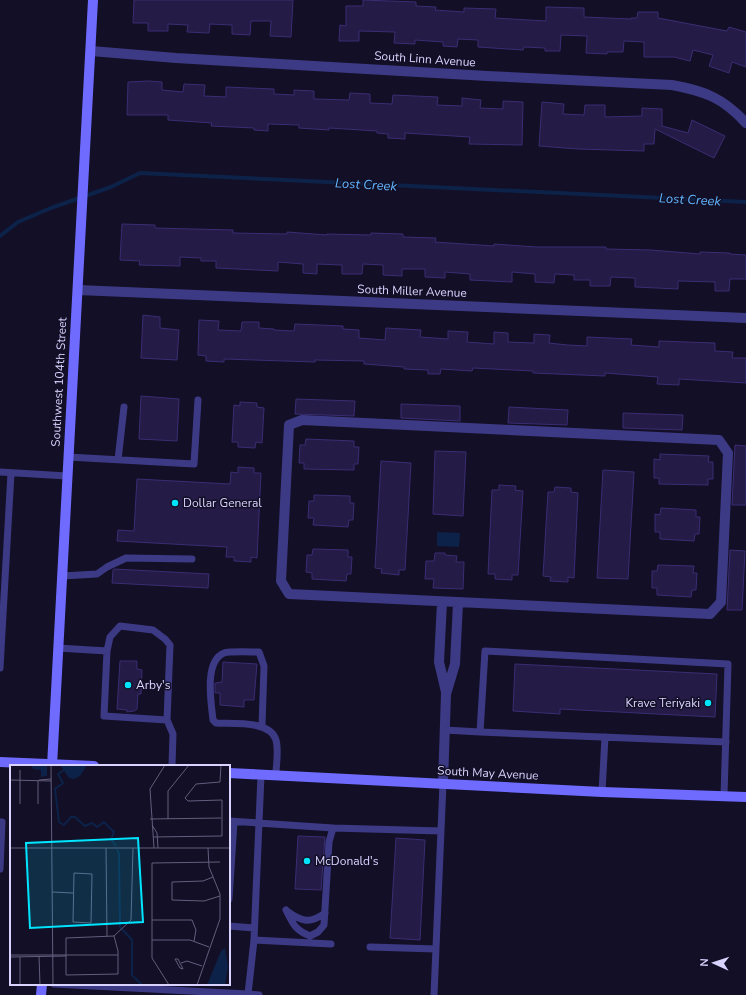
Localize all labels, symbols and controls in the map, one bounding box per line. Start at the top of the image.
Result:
street label: South Linn Avenue [374,47,476,71]
water label: Lost Creek [335,174,398,196]
water label: Lost Creek [659,189,722,211]
street label: South Miller Avenue [357,281,467,301]
street label: Southwest 104th Street [48,316,70,447]
place label: Dollar General [183,495,262,511]
marker: Dollar General [170,498,180,508]
place label: Arby's [136,677,171,693]
marker: Arby's [123,680,133,690]
place label: Krave Teriyaki [625,695,700,711]
marker: Krave Teriyaki [703,698,713,708]
street label: South May Avenue [437,762,539,784]
inset map [10,765,230,985]
place label: McDonald's [315,853,379,869]
marker: McDonald's [302,856,312,866]
north arrow [694,943,734,983]
text: N [697,958,712,967]

